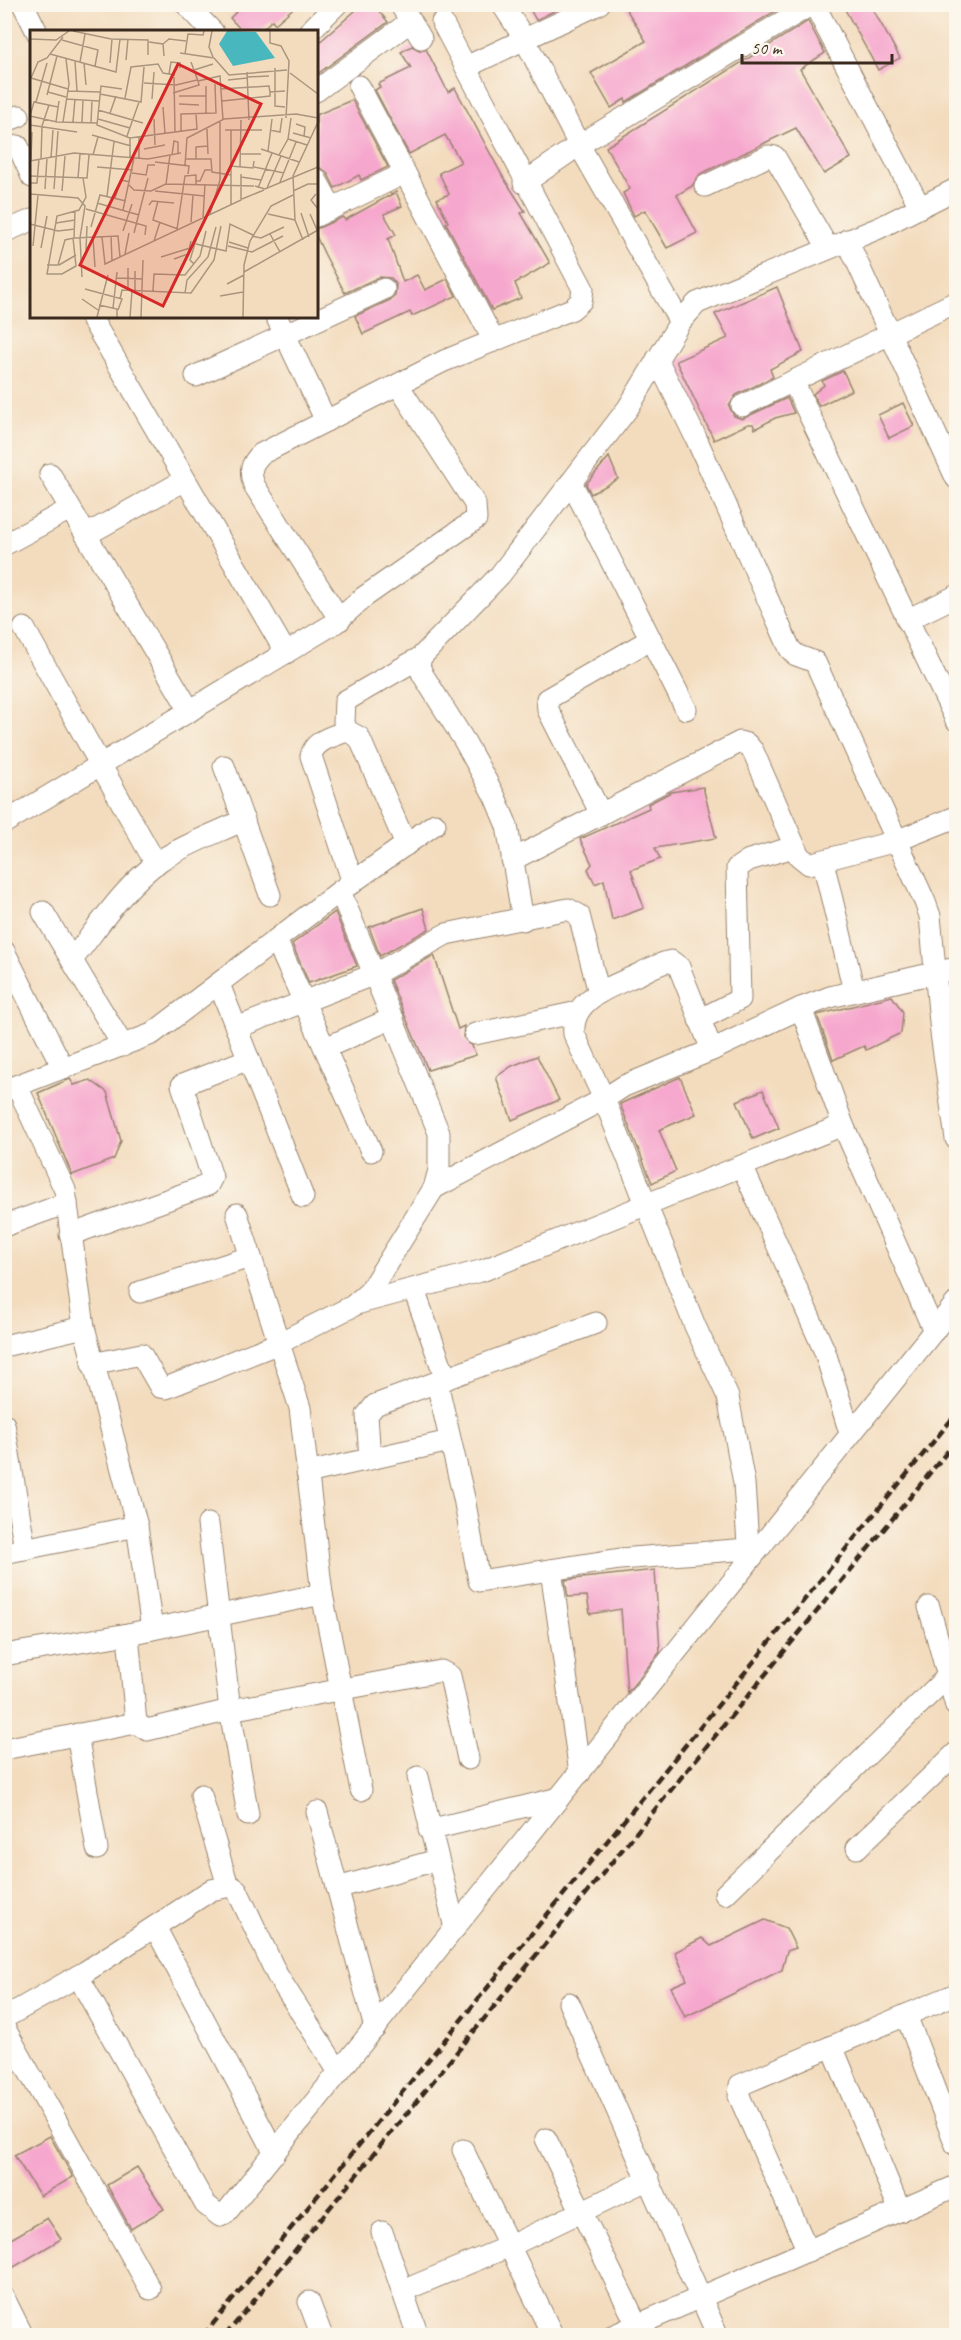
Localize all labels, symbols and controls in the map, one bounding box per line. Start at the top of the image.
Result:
scale bar [742,27,892,65]
inset map [30,30,318,318]
text: 50 m [751,37,784,59]

